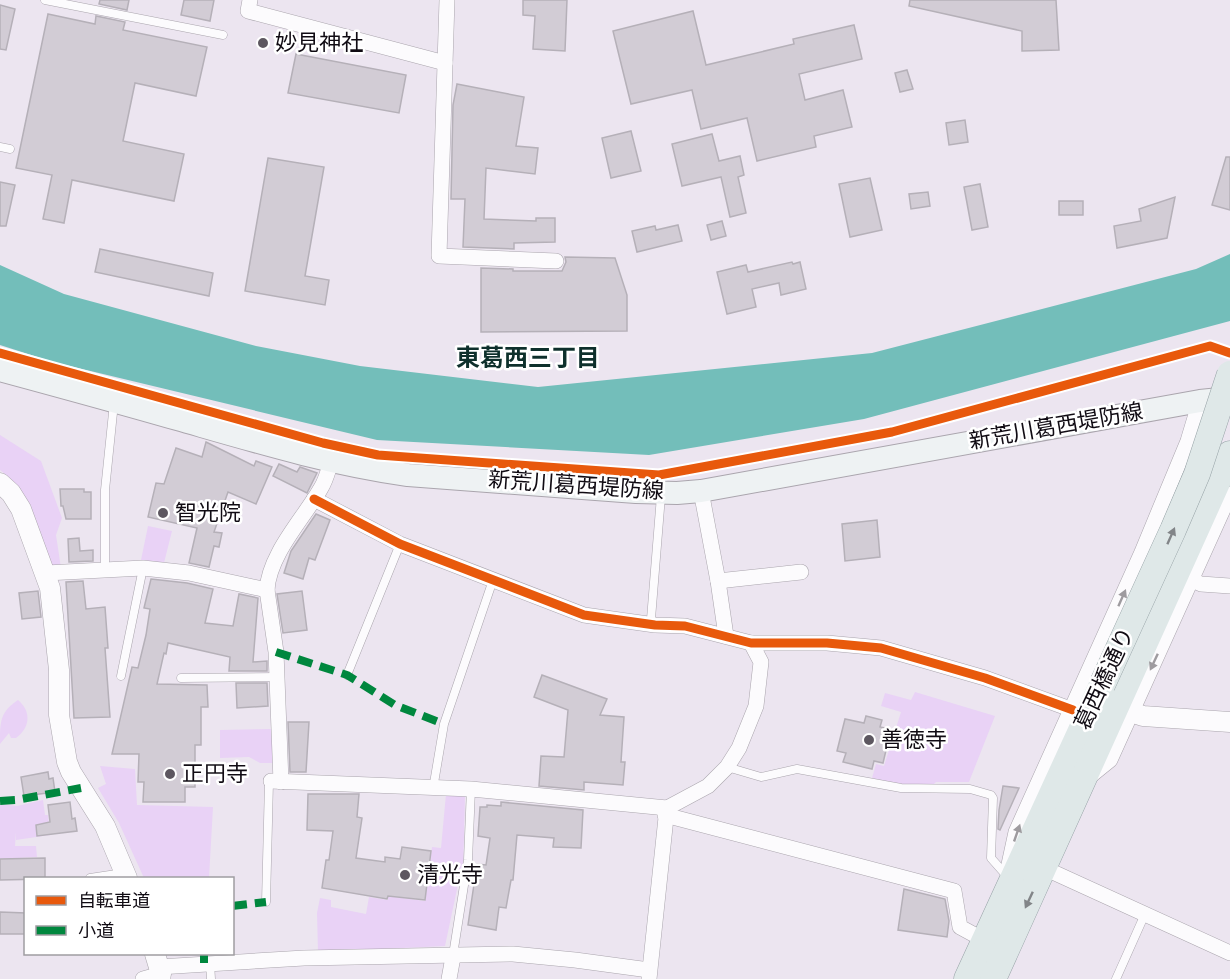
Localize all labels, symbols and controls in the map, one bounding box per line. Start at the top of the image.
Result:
place label: 妙見神社 [275,30,363,57]
marker: 妙見神社 [256,36,270,50]
district label: 東葛西三丁目 [456,344,600,373]
street label: 新荒川葛西堤防線 [967,398,1145,456]
street label: 新荒川葛西堤防線 [487,466,665,506]
place label: 智光院 [175,500,241,527]
marker: 智光院 [156,506,170,520]
one-way arrow [1166,528,1175,545]
one-way arrow [1117,588,1127,606]
street label: 葛西橋通り [1070,623,1140,735]
one-way arrow [1148,653,1158,671]
place label: 善徳寺 [881,727,947,754]
marker: 善徳寺 [862,733,876,747]
place label: 正円寺 [182,761,248,788]
marker: 正円寺 [163,767,177,781]
one-way arrow [1013,824,1023,842]
place label: 清光寺 [417,862,483,889]
marker: 清光寺 [398,868,412,882]
legend [24,877,234,955]
text: 自転車道 [78,891,150,912]
one-way arrow [1024,891,1034,909]
text: 小道 [78,921,114,942]

